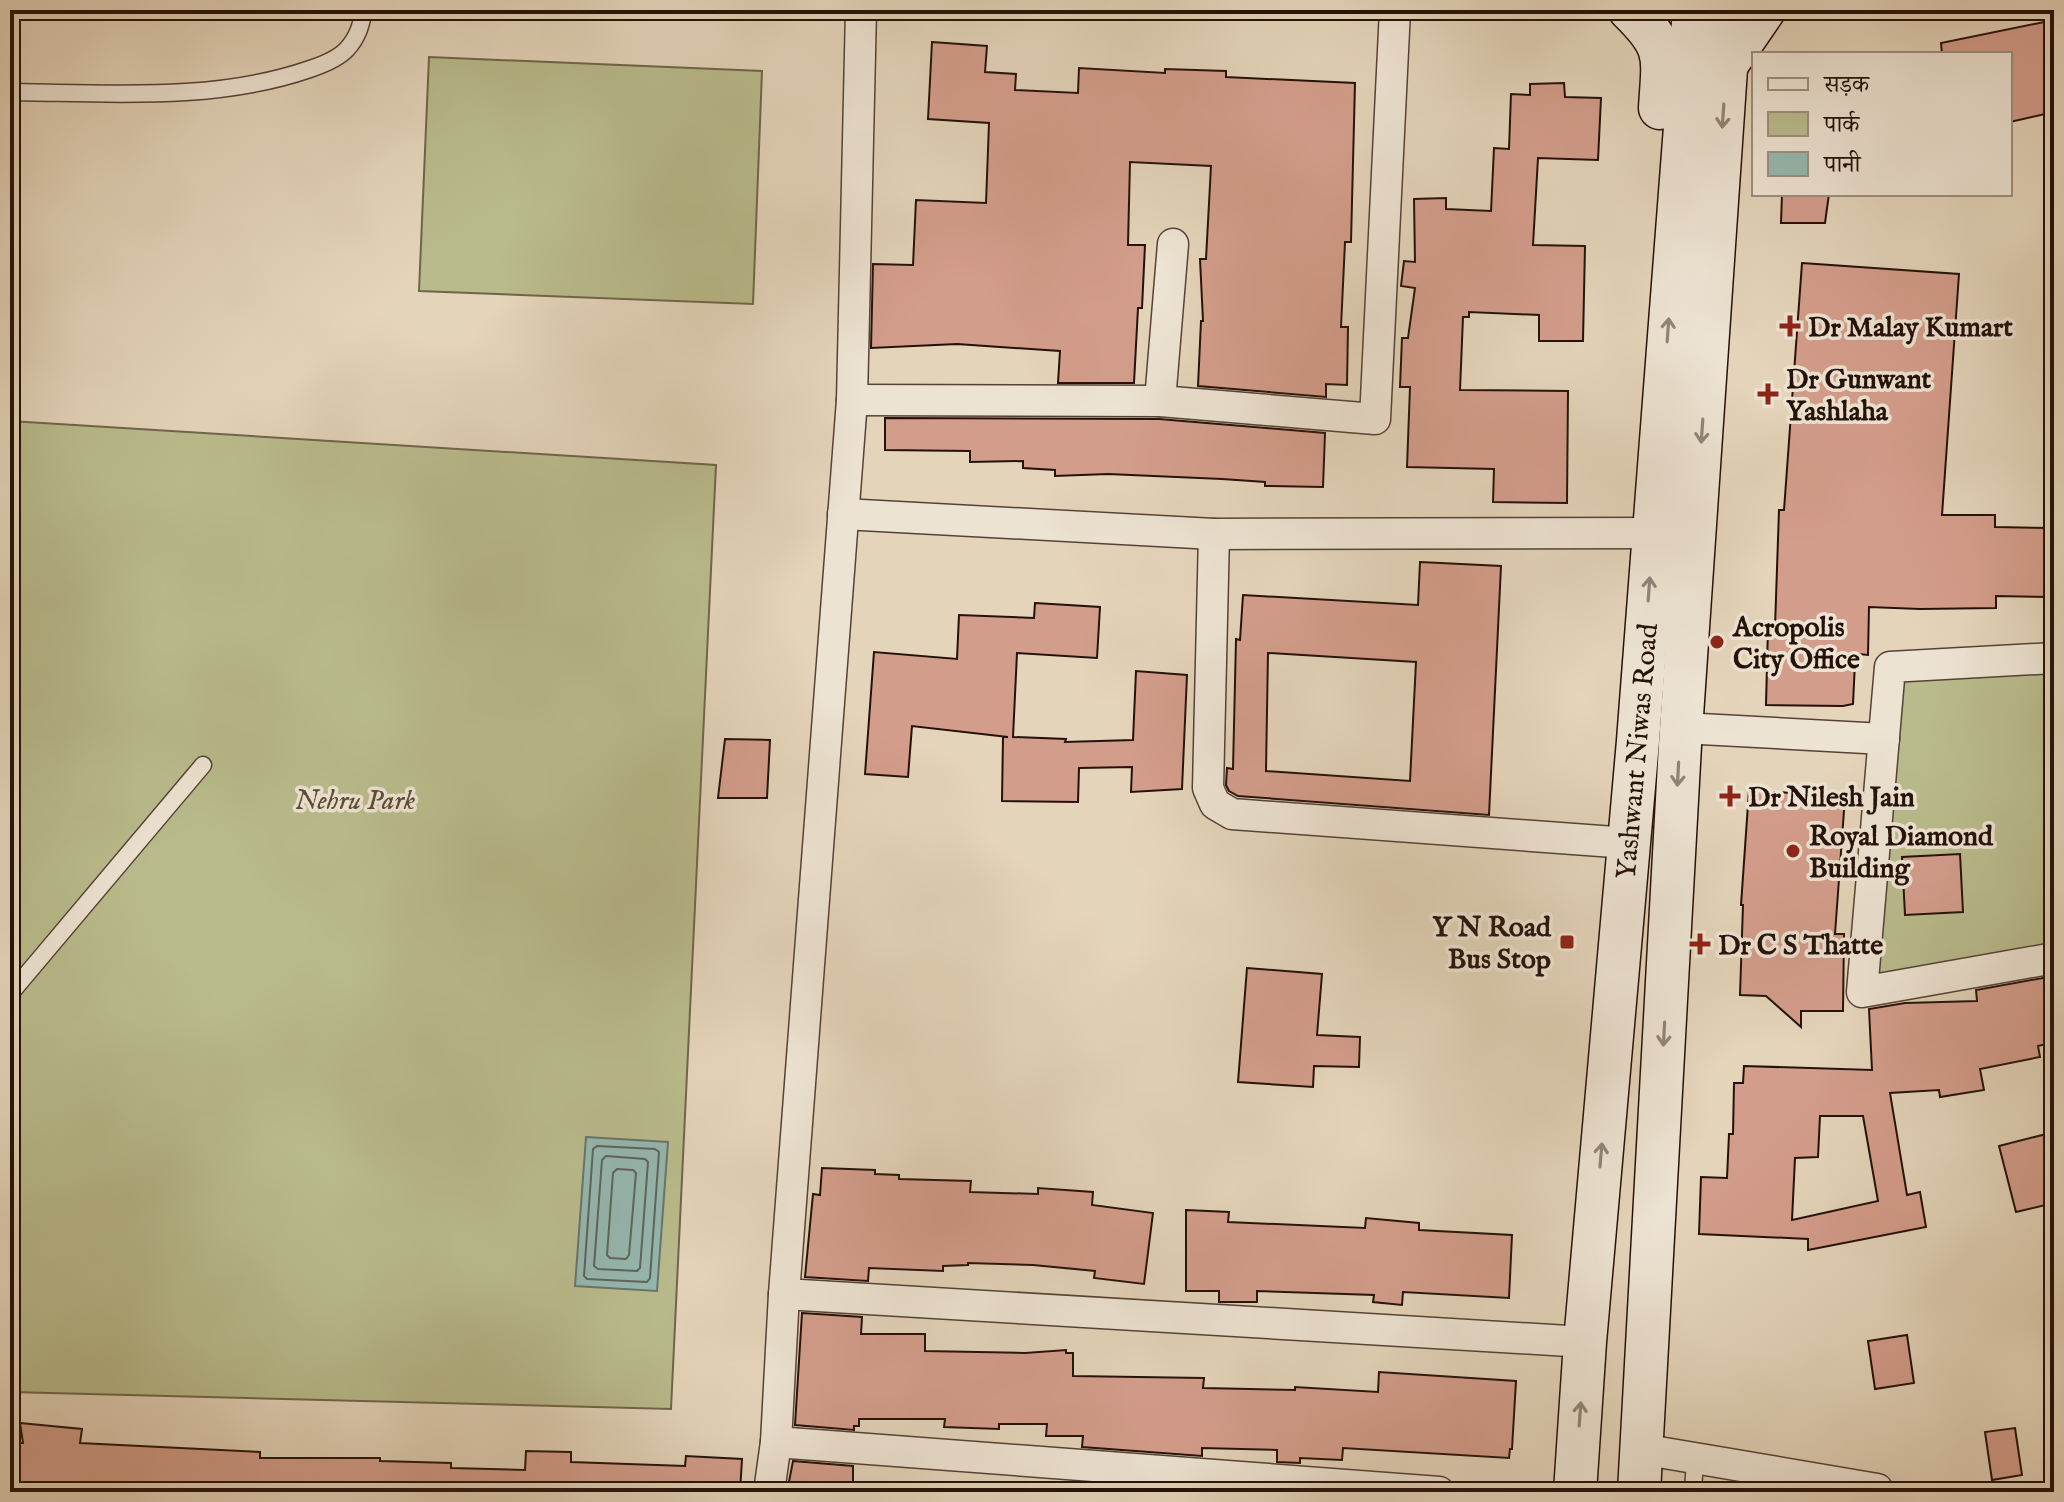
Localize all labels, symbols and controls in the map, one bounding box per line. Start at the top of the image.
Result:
legend [1752,52,2012,196]
text: सड़क [1823,70,1871,101]
one-way arrow [1715,102,1730,129]
text: पार्क [1823,110,1861,141]
text: पानी [1823,150,1862,181]
place label: Dr Malay Kumart [1808,311,2013,346]
marker: Dr Malay Kumart [1779,315,1801,337]
one-way arrow [1661,317,1676,344]
place label: Dr Gunwant Yashlaha [1786,363,1932,430]
marker: Dr Gunwant Yashlaha [1757,383,1779,405]
one-way arrow [1694,417,1709,444]
one-way arrow [1642,576,1657,603]
place label: Acropolis City Office [1732,611,1860,678]
street label: Yashwant Niwas Road [1610,622,1667,881]
marker: Acropolis City Office [1708,633,1726,651]
one-way arrow [1670,760,1685,787]
place label: Dr Nilesh Jain [1748,781,1915,816]
park label: Nehru Park [295,784,415,819]
marker: Dr Nilesh Jain [1719,785,1741,807]
place label: Royal Diamond Building [1809,820,1994,887]
marker: Royal Diamond Building [1784,842,1802,860]
place label: Y N Road Bus Stop [1432,911,1552,978]
place label: Dr C S Thatte [1718,929,1883,964]
marker: Y N Road Bus Stop [1558,933,1576,951]
marker: Dr C S Thatte [1689,933,1711,955]
one-way arrow [1656,1020,1671,1047]
one-way arrow [1594,1142,1609,1169]
one-way arrow [1573,1401,1588,1428]

